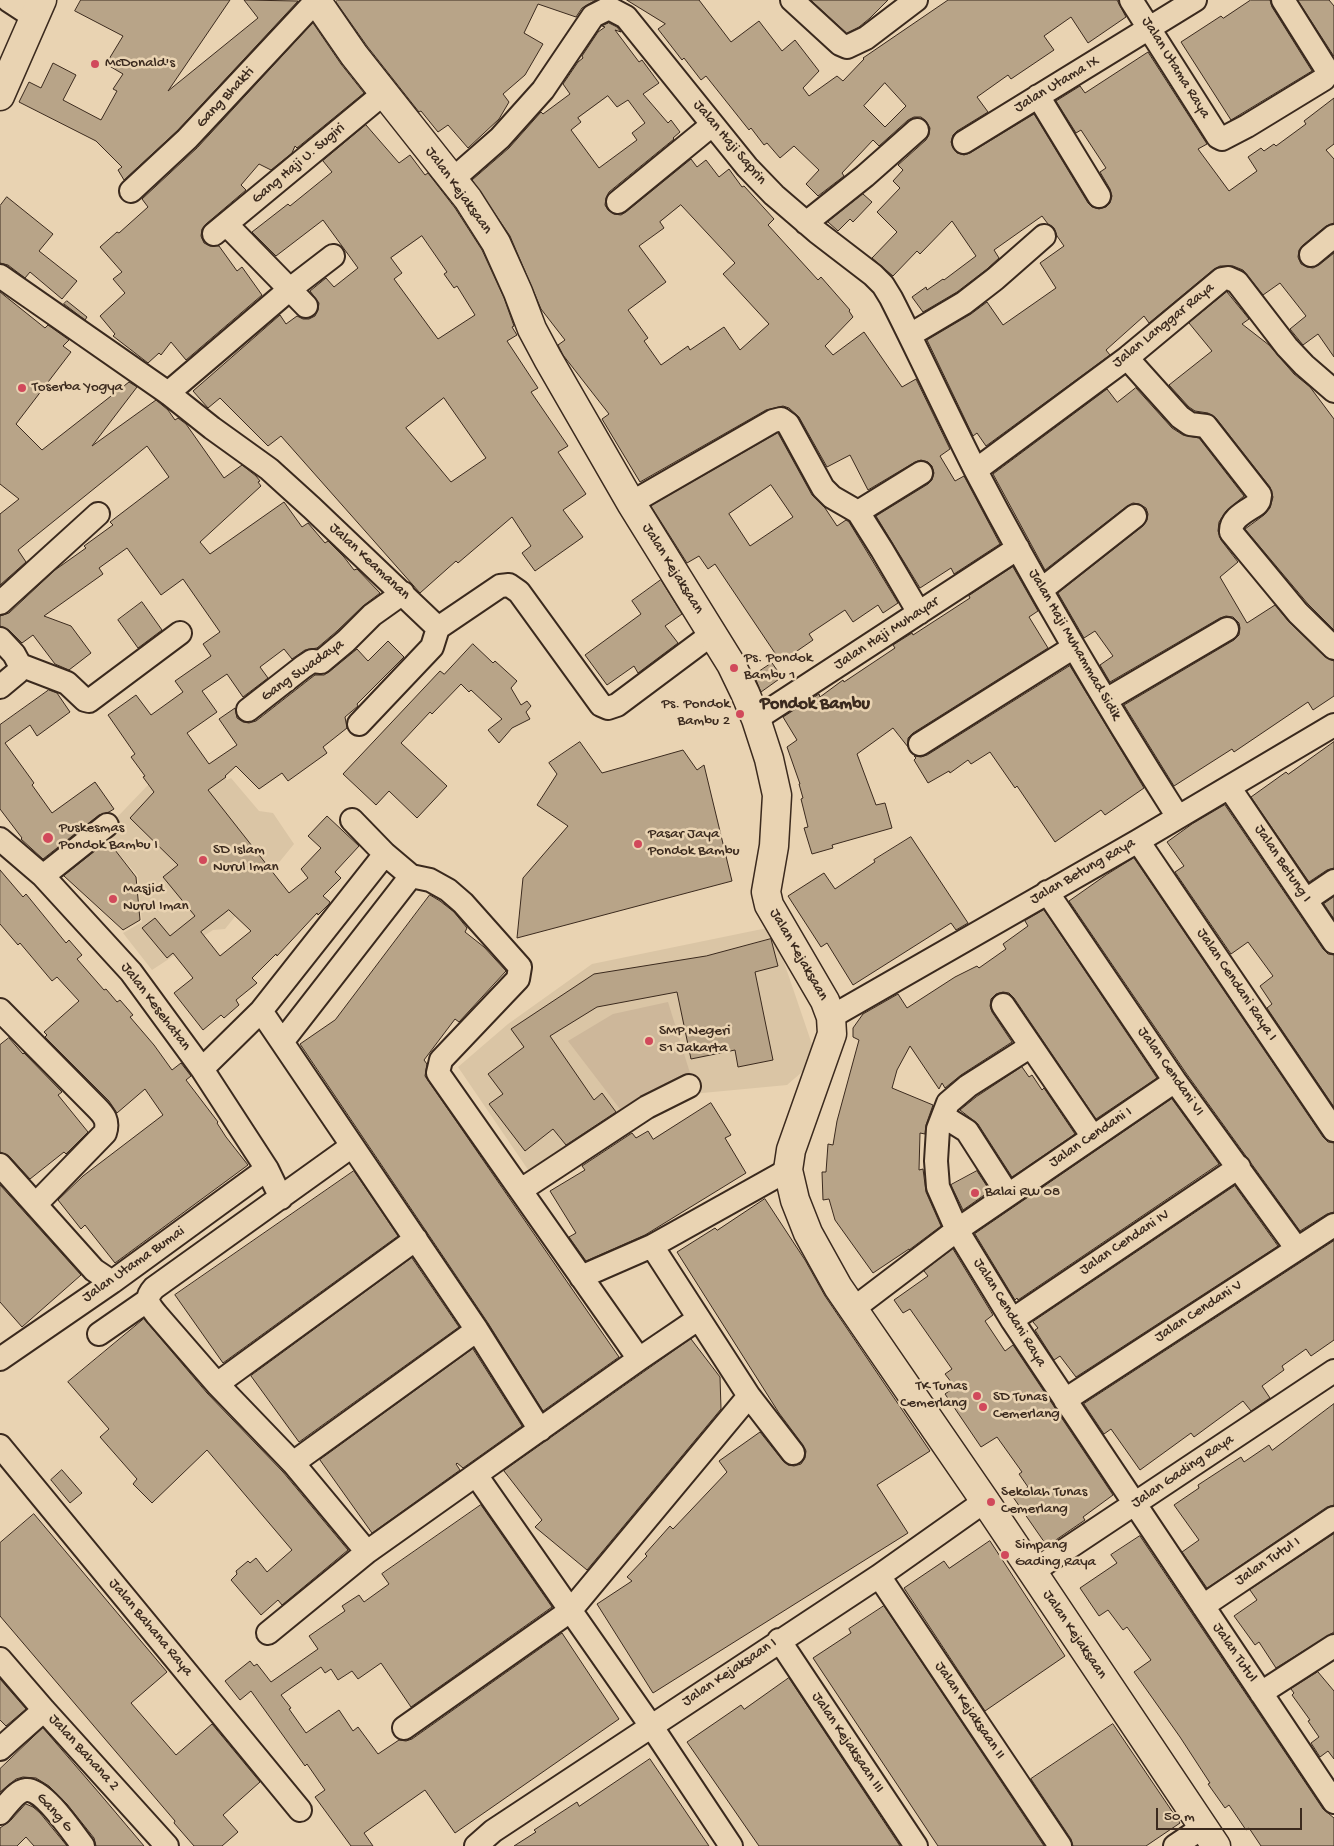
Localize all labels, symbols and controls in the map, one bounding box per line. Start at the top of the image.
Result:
street label: Jalan Utama Raya [1137,14,1213,122]
street label: Jalan Utama IX [1011,53,1103,117]
place label: McDonald's [105,55,175,73]
marker: McDonald's [89,58,101,70]
street label: Gang Bhakti [193,64,259,132]
street label: Jalan Haji Saprin [688,97,770,189]
street label: Gang Haji U. Sugiri [249,120,349,208]
street label: Jalan Kejaksaan [420,144,496,238]
street label: Jalan Langgar Raya [1109,279,1219,373]
place label: Toserba Yogya [32,379,123,397]
marker: Toserba Yogya [16,382,28,394]
street label: Jalan Keamanan [325,520,413,604]
street label: Jalan Kejaksaan [637,520,707,618]
street label: Jalan Haji Muhammad Sidik [1023,566,1125,724]
street label: Jalan Haji Muhayar [831,593,943,675]
street label: Gang Swadaya [258,636,348,706]
place label: Ps. Pondok Bambu 1 [744,650,813,685]
marker: Ps. Pondok Bambu 1 [728,662,740,674]
district label: Pondok Bambu [760,694,870,716]
place label: Ps. Pondok Bambu 2 [661,696,730,731]
marker: Ps. Pondok Bambu 2 [734,708,746,720]
place label: Puskesmas Pondok Bambu I [59,820,158,855]
street label: Jalan Betung I [1249,822,1315,906]
place label: Pasar Jaya Pondok Bambu [648,826,740,861]
marker: Puskesmas Pondok Bambu I [41,831,55,845]
street label: Jalan Betung Raya [1027,835,1139,909]
marker: Pasar Jaya Pondok Bambu [632,838,644,850]
place label: SD Islam Nurul Iman [213,842,279,877]
marker: SD Islam Nurul Iman [197,854,209,866]
place label: Masjid Nurul Iman [123,881,189,916]
marker: Masjid Nurul Iman [107,893,119,905]
street label: Jalan Kejaksaan [764,906,832,1004]
street label: Jalan Cendani Raya I [1192,925,1280,1045]
street label: Jalan Kesehatan [116,959,194,1055]
place label: SMP Negeri 51 Jakarta [659,1023,731,1058]
street label: Jalan Cendani VI [1133,1024,1207,1120]
marker: SMP Negeri 51 Jakarta [643,1035,655,1047]
street label: Jalan Cendani I [1046,1104,1136,1172]
place label: Balai RW 08 [985,1184,1060,1202]
marker: Balai RW 08 [969,1187,981,1199]
street label: Jalan Cendani IV [1077,1206,1173,1280]
street label: Jalan Utama Bumai [79,1223,189,1307]
street label: Jalan Cendani Raya [968,1255,1050,1371]
street label: Jalan Cendani V [1152,1277,1246,1347]
place label: TK Tunas Cemerlang [900,1378,967,1413]
place label: SD Tunas Cemerlang [993,1389,1060,1424]
marker: TK Tunas Cemerlang [971,1390,983,1402]
marker: SD Tunas Cemerlang [977,1401,989,1413]
street label: Jalan Gading Raya [1128,1431,1238,1513]
place label: Sekolah Tunas Cemerlang [1001,1484,1087,1519]
marker: Sekolah Tunas Cemerlang [985,1496,997,1508]
street label: Jalan Tutul I [1232,1534,1304,1590]
place label: Simpang Gading Raya [1015,1537,1096,1572]
marker: Simpang Gading Raya [999,1549,1011,1561]
street label: Jalan Bahana Raya [104,1576,196,1680]
street label: Jalan Kejaksaan [1038,1587,1110,1683]
street label: Jalan Tutul [1208,1620,1260,1686]
street label: Jalan Kejaksaan I [679,1635,781,1711]
street label: Jalan Kejaksaan II [930,1659,1008,1763]
street label: Jalan Kejaksaan III [807,1689,887,1797]
street label: Jalan Bahana 2 [44,1711,122,1795]
street label: Gang G [32,1790,76,1836]
scale bar [1159,1798,1305,1830]
text: 50 m [1164,1808,1195,1826]

